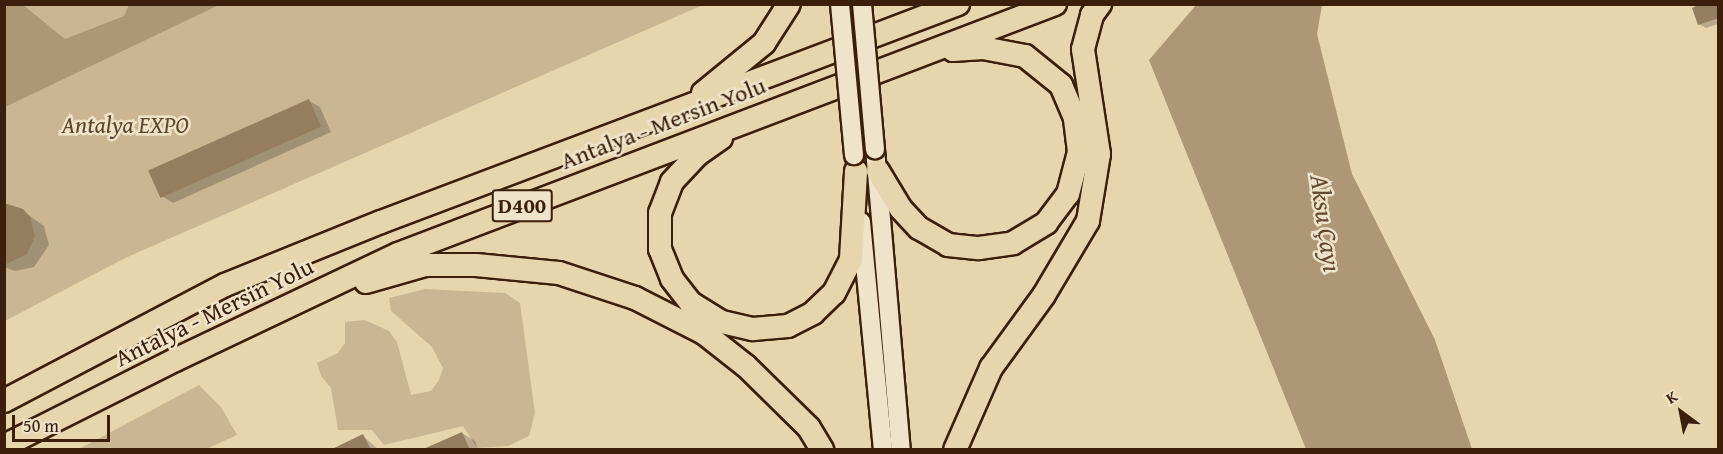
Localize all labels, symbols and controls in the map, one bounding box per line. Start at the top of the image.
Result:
street label: Antalya - Mersin Yolu [556,71,770,175]
park label: Antalya EXPO [61,111,189,139]
water label: Aksu Çayı [1304,172,1348,274]
road number: D400 [490,187,554,225]
street label: Antalya - Mersin Yolu [110,251,318,373]
north arrow [1651,382,1711,442]
text: K [1661,384,1682,410]
scale bar [15,403,112,441]
text: 50 m [23,412,59,439]

